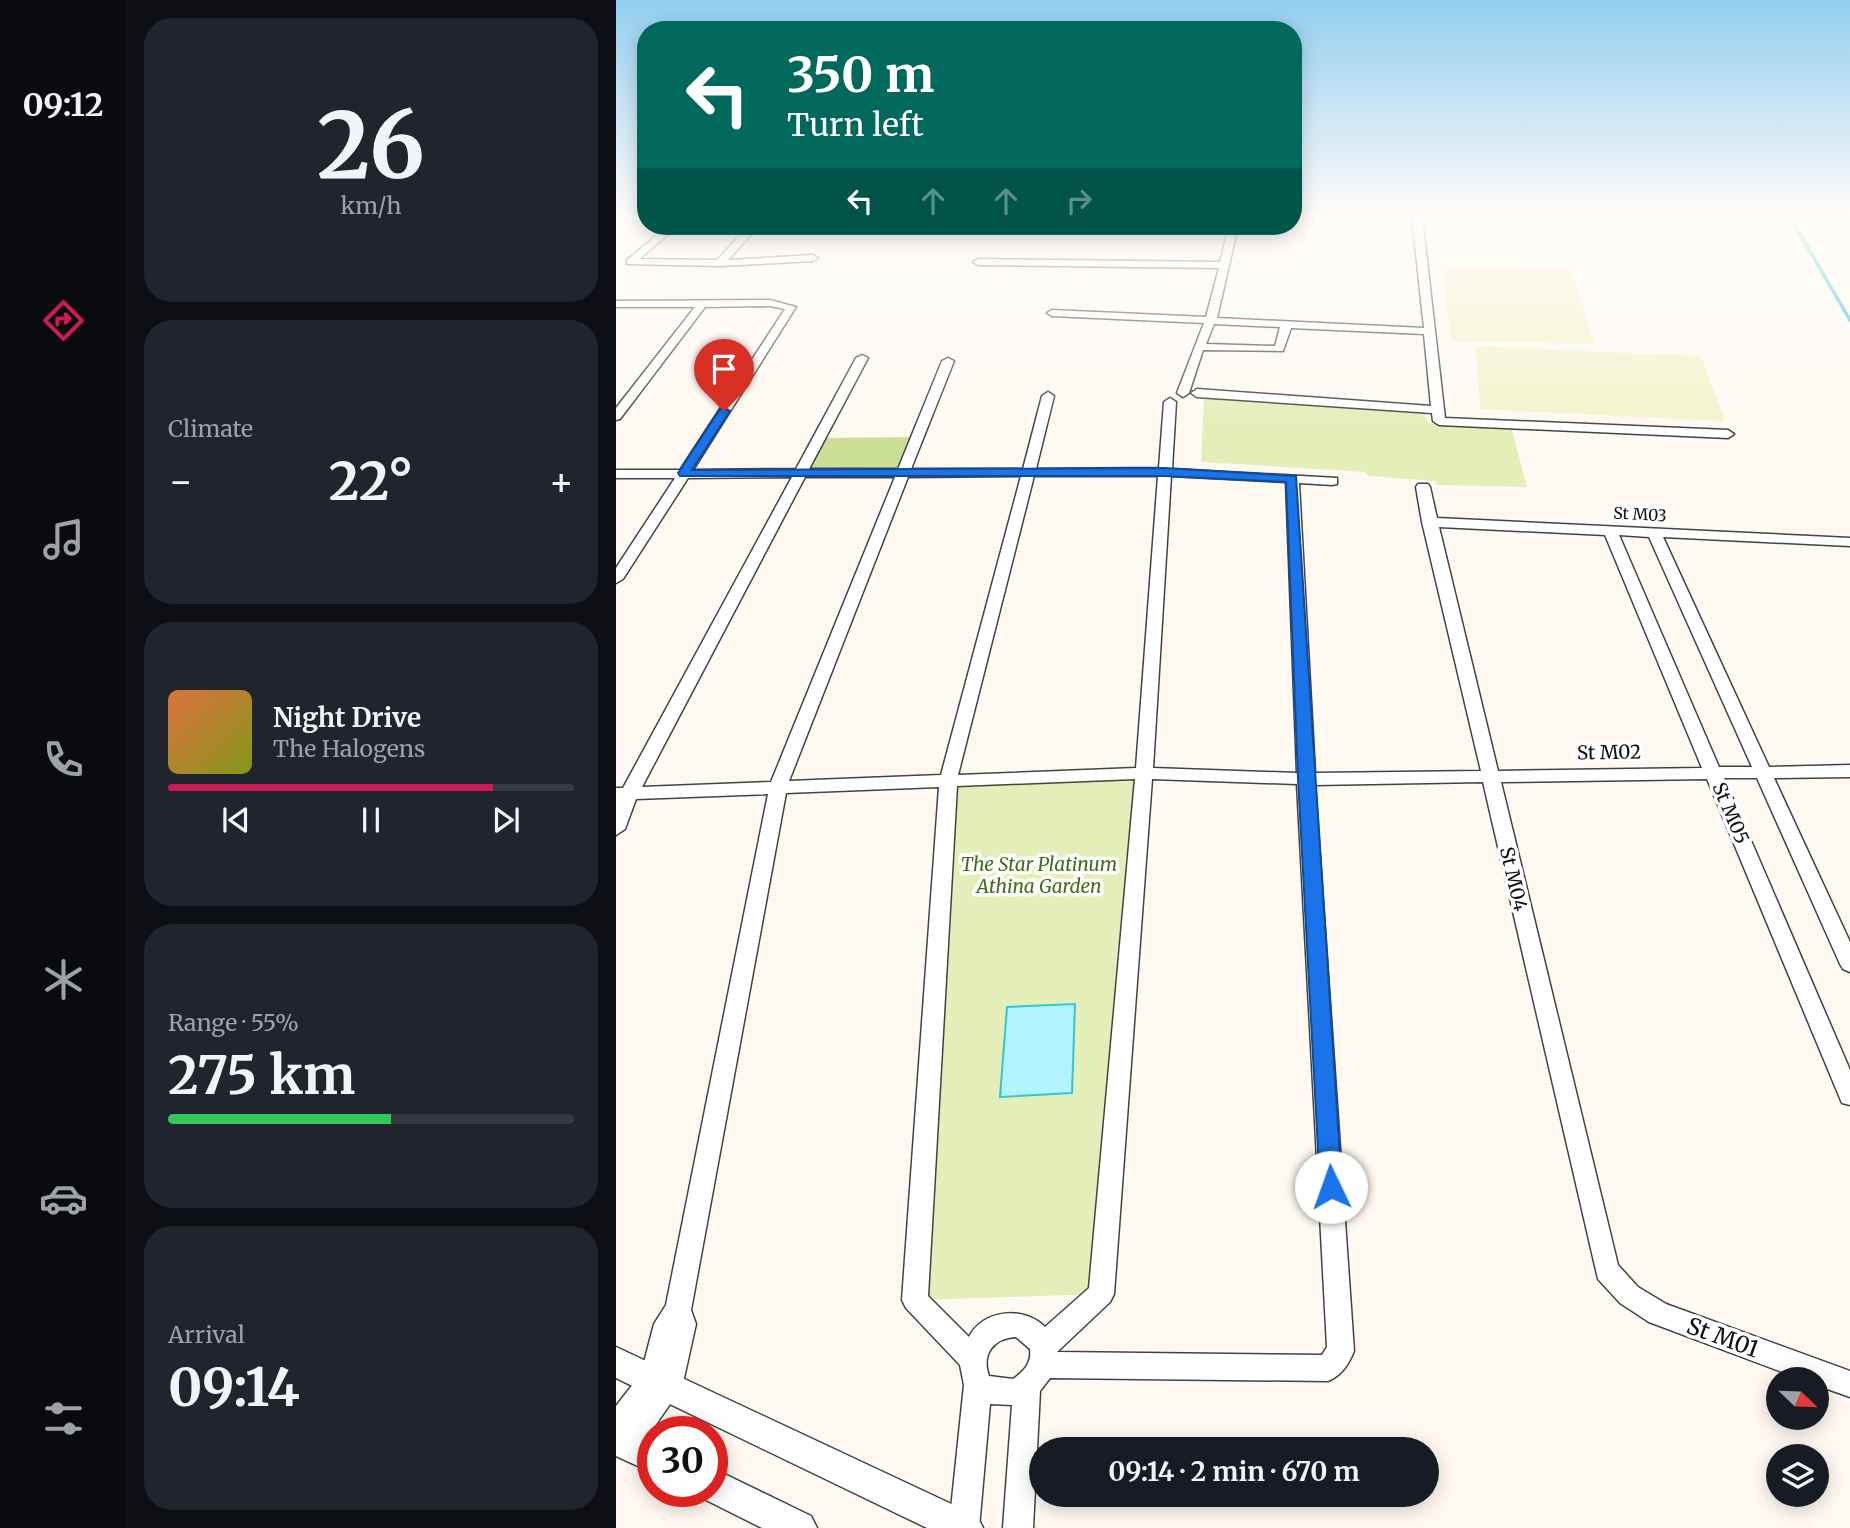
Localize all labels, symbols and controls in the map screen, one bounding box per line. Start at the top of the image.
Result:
text: 350 m [787,44,934,105]
icon: left [672,49,763,140]
text: 09:12 [23,85,103,125]
text: 26 [317,88,425,203]
text: Turn left [787,105,924,145]
icon: left [841,182,879,220]
icon: ahead [914,182,952,220]
icon: ahead [987,182,1025,220]
icon: right [1060,182,1098,220]
text: km/h [341,191,401,220]
icon: directions [39,296,88,345]
pin [694,339,754,411]
icon: arrive [705,350,743,388]
text: Climate [168,414,253,443]
text: 22° [329,449,413,514]
text: − [168,458,193,505]
text: + [549,458,574,505]
street label: St M03 [1613,503,1667,525]
icon: music [39,515,88,564]
text: Night Drive [273,701,421,734]
text: The Halogens [273,734,425,763]
icon: phone [39,735,88,784]
street label: St M02 [1577,739,1641,765]
street label: St M05 [1707,779,1755,847]
icon: previous [217,801,255,839]
icon: pause [352,801,390,839]
icon: next [487,801,525,839]
street label: St M04 [1495,845,1533,914]
park label: The Star Platinum Athina Garden [961,852,1117,898]
icon: climate [39,955,88,1004]
text: Range · 55% [168,1008,299,1037]
text: 275 km [168,1043,355,1108]
position arrow [1294,1150,1368,1224]
icon: car [39,1174,88,1223]
street label: St M01 [1683,1311,1763,1363]
text: Arrival [168,1320,245,1349]
text: 09:14 [168,1355,300,1420]
north arrow [1766,1367,1829,1430]
map controls [1766,1367,1829,1507]
icon: filters [39,1394,88,1443]
speed limit sign: 30 [637,1416,728,1507]
button: layers [1766,1444,1829,1507]
text: 09:14 · 2 min · 670 m [1108,1455,1360,1488]

